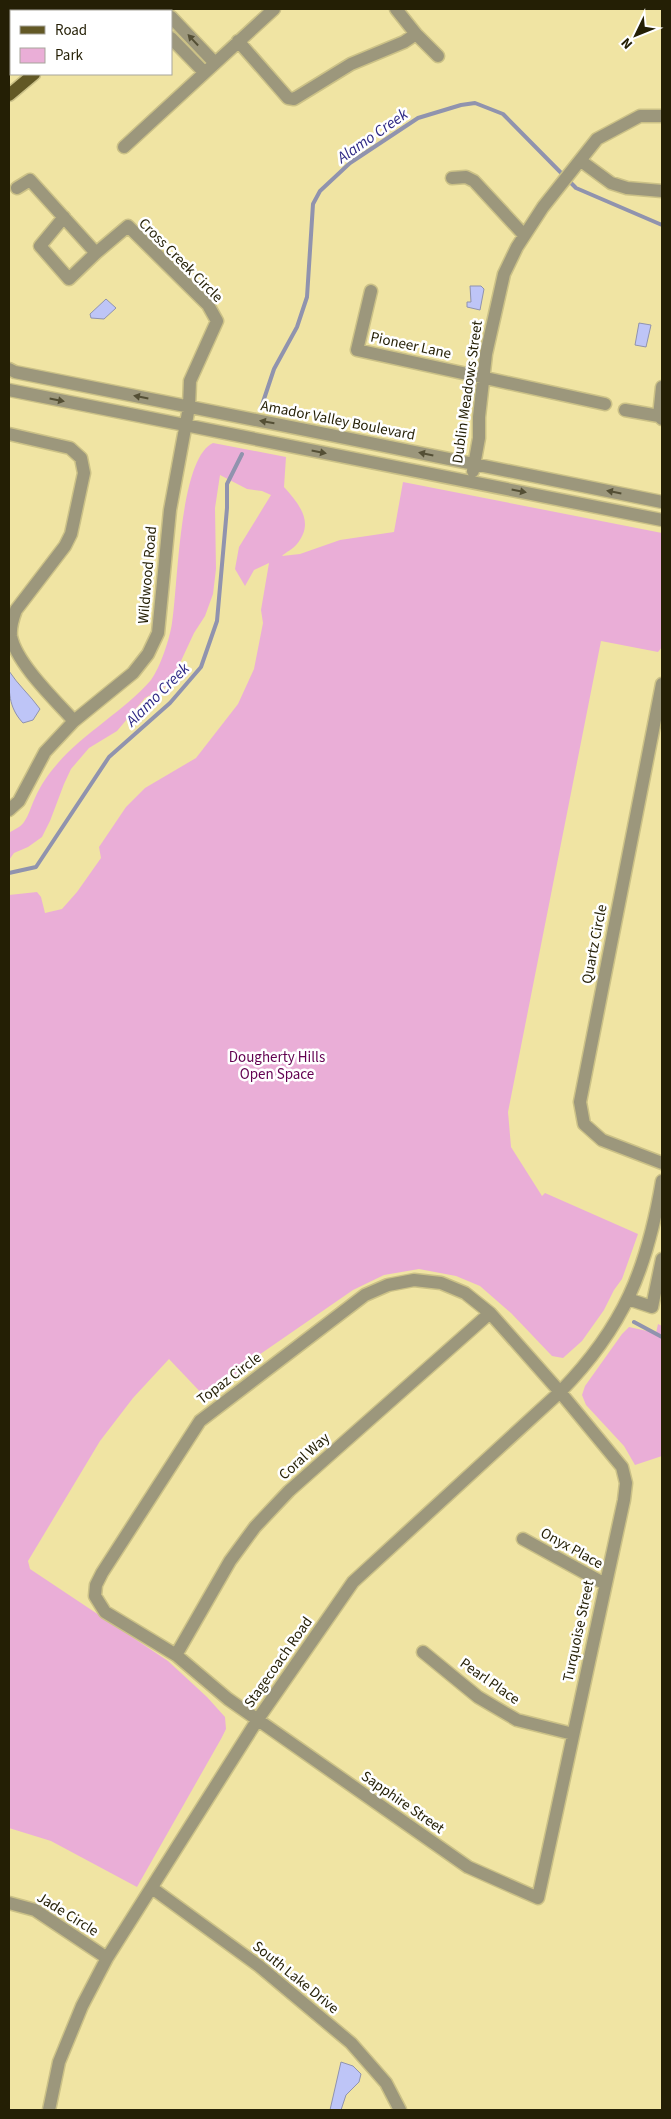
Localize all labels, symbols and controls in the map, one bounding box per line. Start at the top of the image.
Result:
legend [10,10,172,75]
north arrow [611,10,661,60]
text: Road [55,20,87,41]
text: N [617,33,638,53]
one-way arrow [187,34,199,46]
text: Park [55,45,84,66]
water label: Alamo Creek [332,103,413,169]
street label: Cross Creek Circle [134,213,228,307]
street label: Dublin Meadows Street [447,319,488,465]
street label: Pioneer Lane [369,327,453,364]
one-way arrow [133,393,148,401]
street label: Amador Valley Boulevard [259,395,417,446]
one-way arrow [49,396,65,404]
one-way arrow [259,417,275,425]
one-way arrow [311,448,327,456]
one-way arrow [419,450,434,458]
one-way arrow [511,487,527,495]
one-way arrow [606,488,622,496]
street label: Wildwood Road [133,525,162,625]
water label: Alamo Creek [120,658,195,732]
street label: Quartz Circle [576,902,613,986]
park label: Dougherty Hills Open Space [229,1047,325,1085]
street label: Topaz Circle [193,1347,266,1410]
street label: Coral Way [274,1428,334,1485]
street label: Onyx Place [537,1523,607,1574]
street label: Turquoise Street [557,1578,599,1684]
street label: Stagecoach Road [239,1612,318,1712]
street label: Pearl Place [456,1653,524,1710]
street label: Sapphire Street [357,1766,449,1839]
street label: Jade Circle [33,1887,103,1942]
street label: South Lake Drive [248,1936,343,2019]

